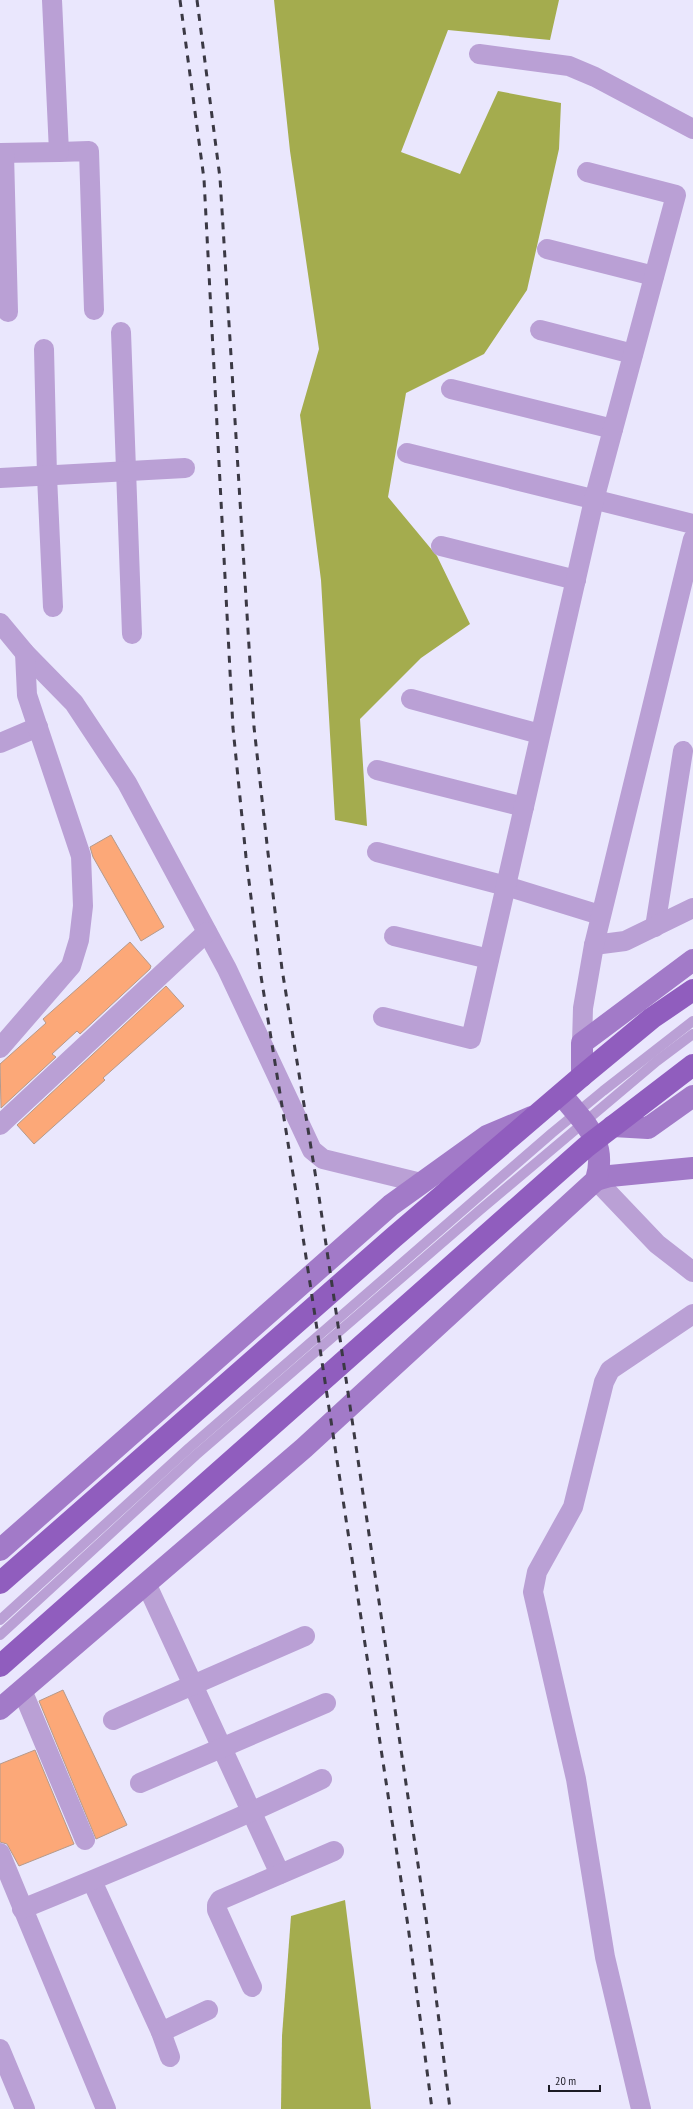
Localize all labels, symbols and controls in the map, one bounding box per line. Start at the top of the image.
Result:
scale bar [549,2067,600,2093]
text: 20 m [555,2073,576,2088]

